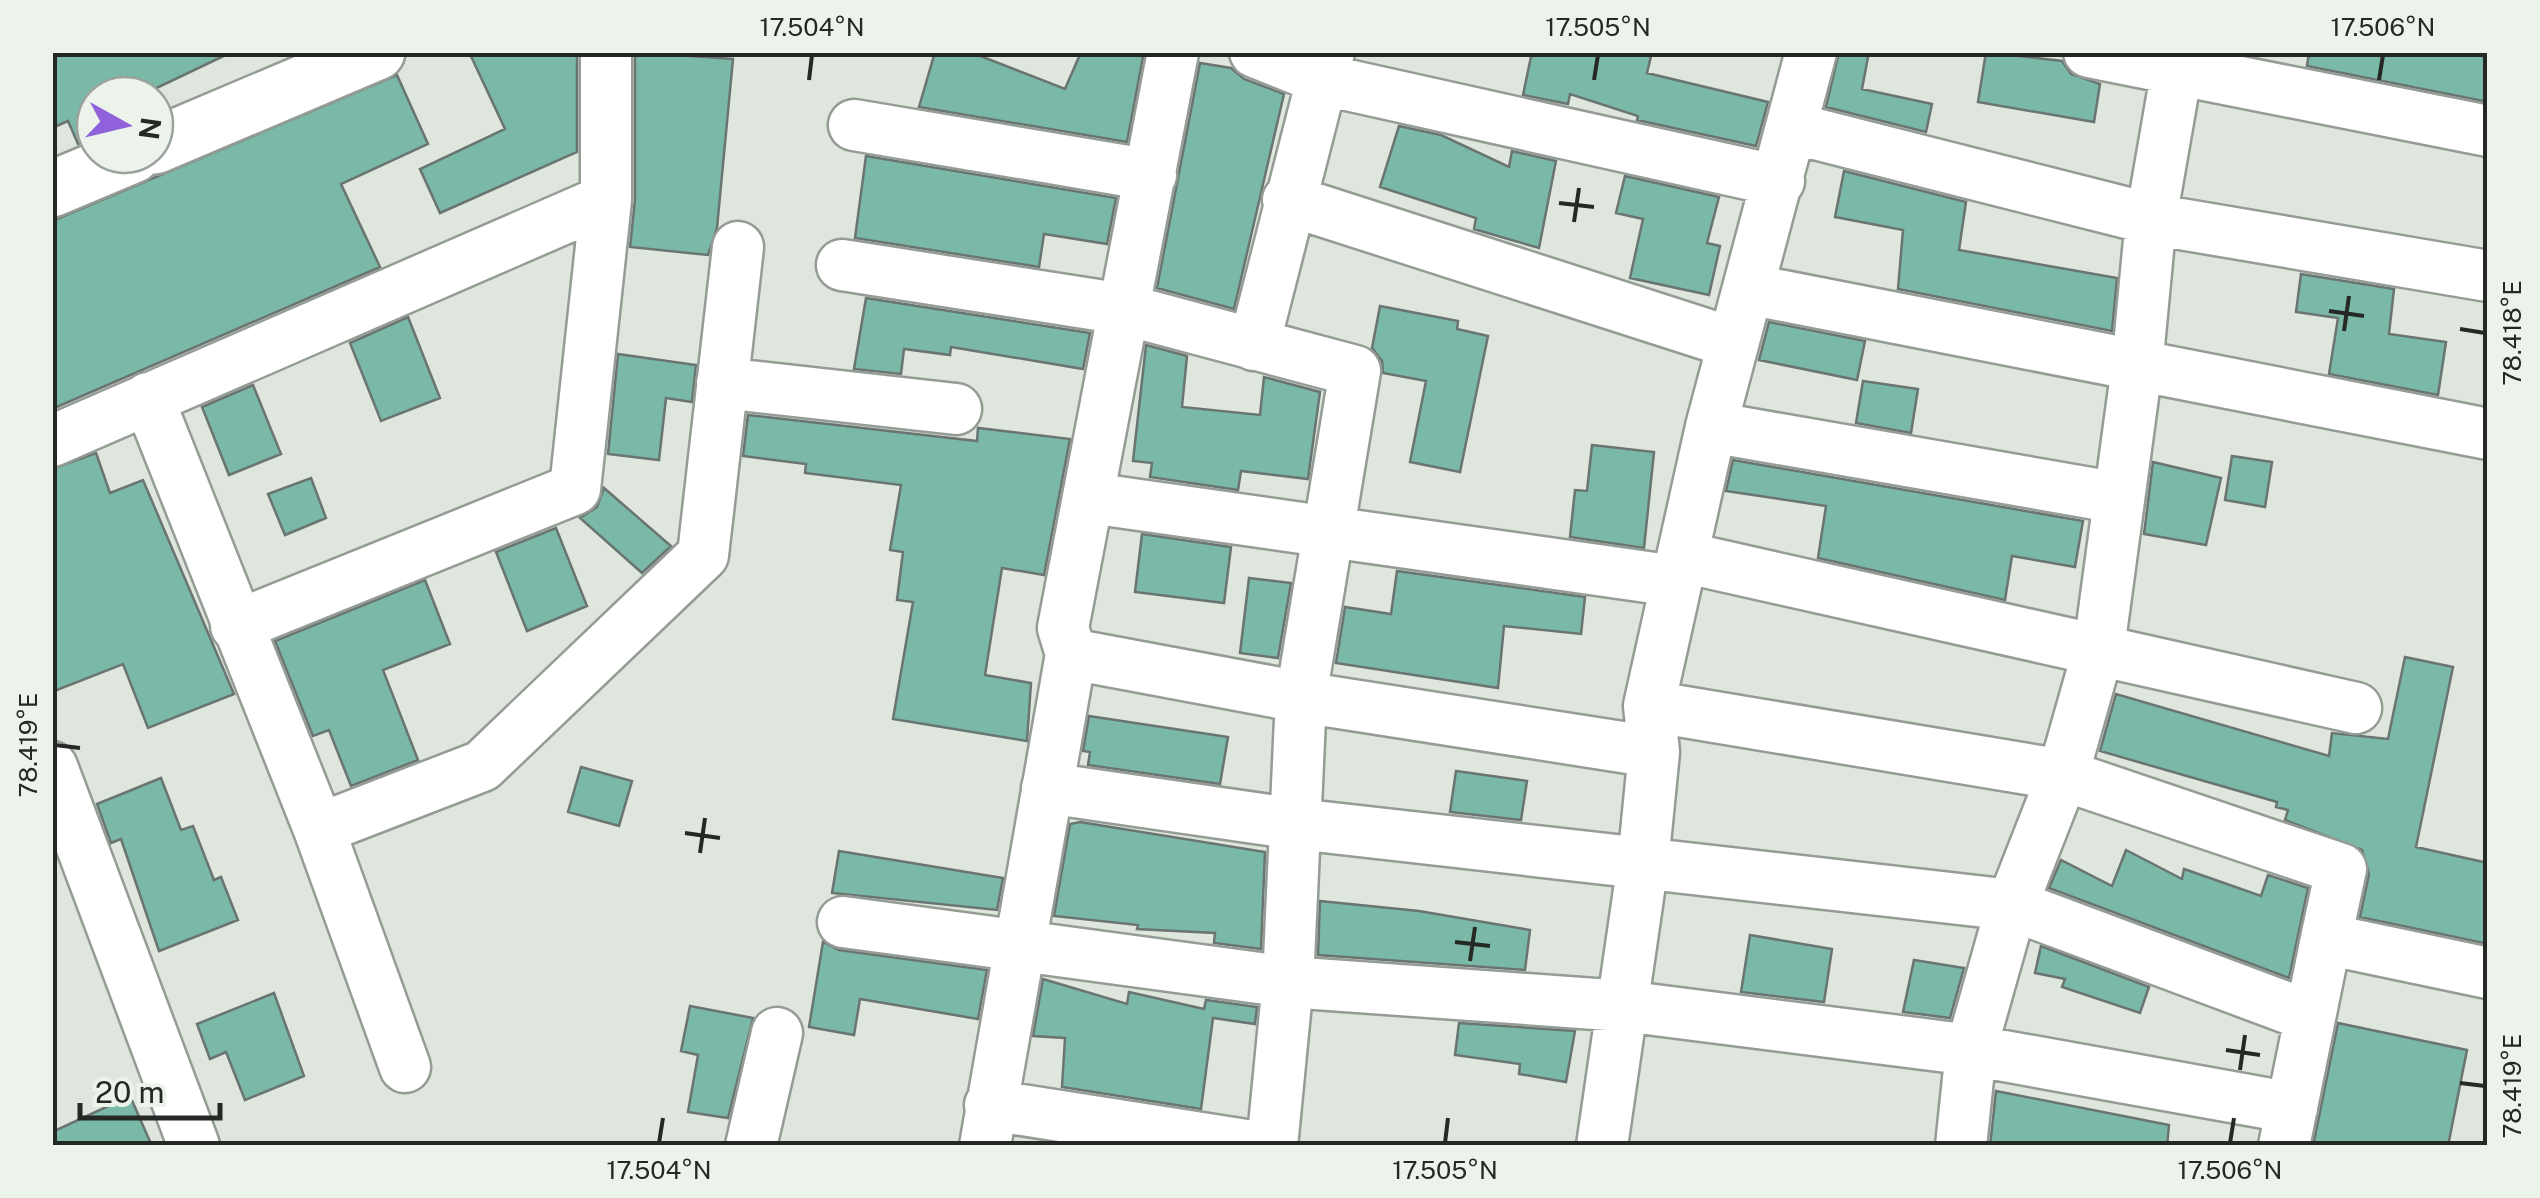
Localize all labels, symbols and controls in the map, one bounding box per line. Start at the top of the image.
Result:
text: 17.504°N [759,12,865,42]
text: 17.505°N [1545,12,1651,42]
text: 17.506°N [2331,12,2435,42]
north arrow [75,75,175,175]
text: N [132,115,168,142]
text: 78.418°E [2497,280,2527,386]
text: 78.419°E [13,693,43,797]
text: 78.419°E [2497,1034,2527,1138]
scale bar [80,1058,220,1120]
text: 20 m [95,1074,164,1110]
text: 17.504°N [606,1155,712,1185]
text: 17.505°N [1392,1155,1498,1185]
text: 17.506°N [2178,1155,2282,1185]

